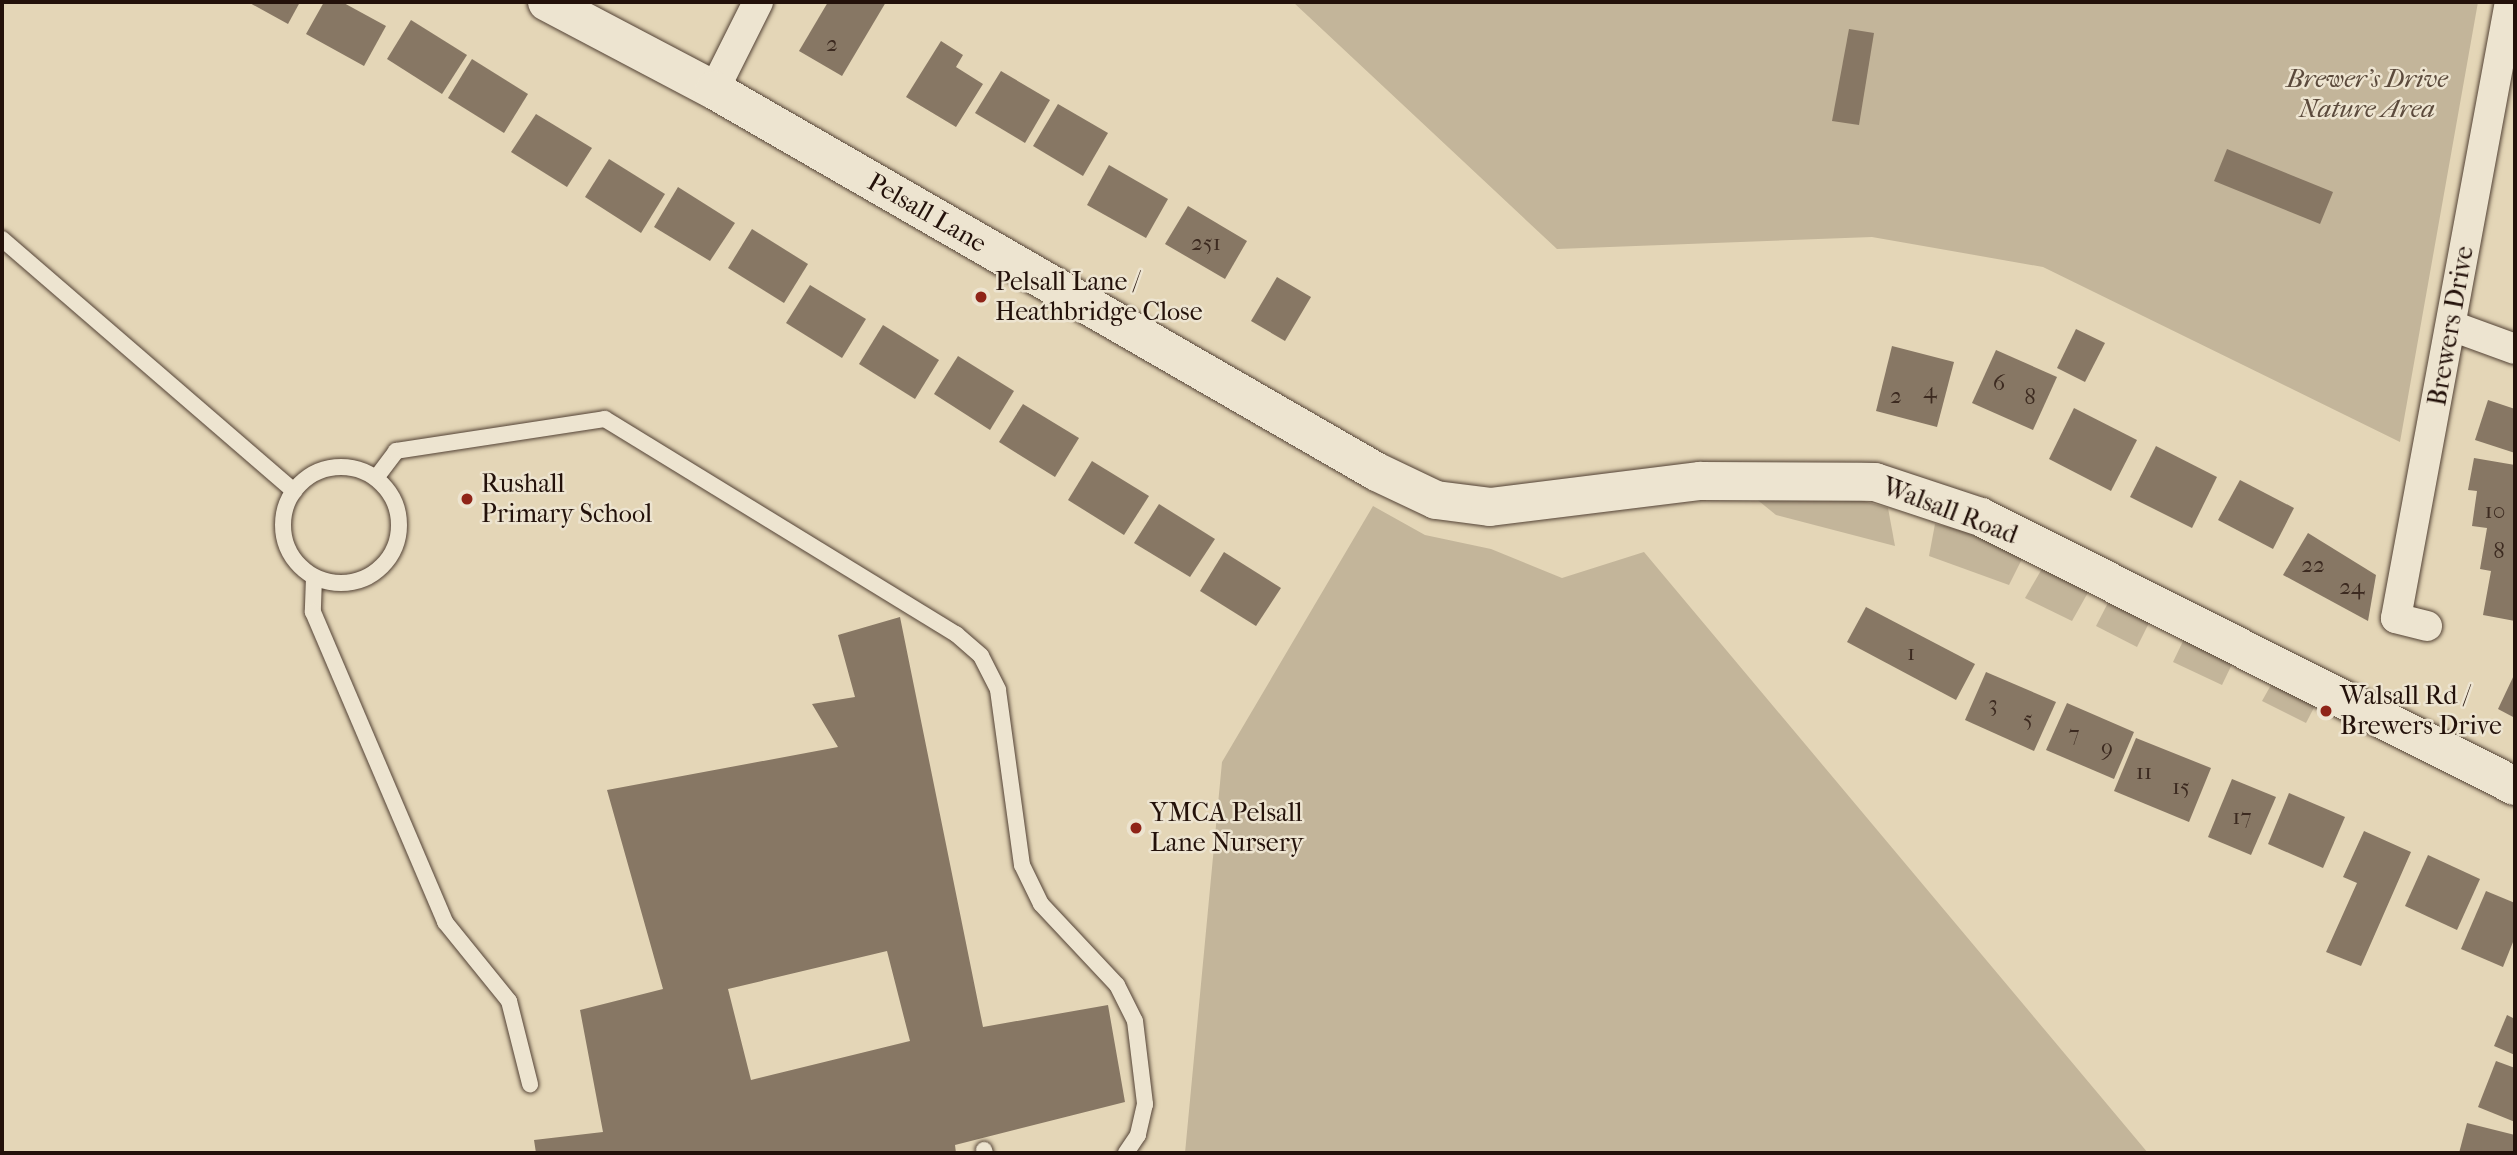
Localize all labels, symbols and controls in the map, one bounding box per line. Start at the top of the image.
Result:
house number: 2 [826,30,838,58]
park label: Brewer's Drive Nature Area [2286,63,2448,124]
street label: Pelsall Lane [862,166,992,260]
house number: 251 [1191,229,1221,257]
street label: Brewers Drive [2422,244,2480,408]
place label: Pelsall Lane / Heathbridge Close [995,266,1203,328]
marker: Pelsall Lane / Heathbridge Close [973,289,989,305]
house number: 6 [1993,369,2005,397]
house number: 4 [1923,377,1937,405]
house number: 2 [1890,382,1902,410]
house number: 8 [2024,383,2036,411]
place label: Rushall Primary School [481,468,652,530]
street label: Walsall Road [1878,471,2022,551]
marker: Rushall Primary School [459,491,475,507]
house number: 10 [2485,497,2505,525]
house number: 8 [2493,537,2505,565]
house number: 22 [2301,551,2325,579]
house number: 24 [2339,573,2365,601]
house number: 1 [1907,639,1915,667]
place label: Walsall Rd / Brewers Drive [2340,680,2502,742]
house number: 3 [1988,690,1998,718]
marker: Walsall Rd / Brewers Drive [2318,703,2334,719]
house number: 5 [2023,705,2033,733]
house number: 7 [2068,720,2080,748]
house number: 9 [2101,734,2113,762]
house number: 11 [2136,758,2152,786]
house number: 15 [2172,773,2190,801]
place label: YMCA Pelsall Lane Nursery [1150,797,1304,858]
house number: 17 [2232,803,2252,831]
marker: YMCA Pelsall Lane Nursery [1128,820,1144,836]

